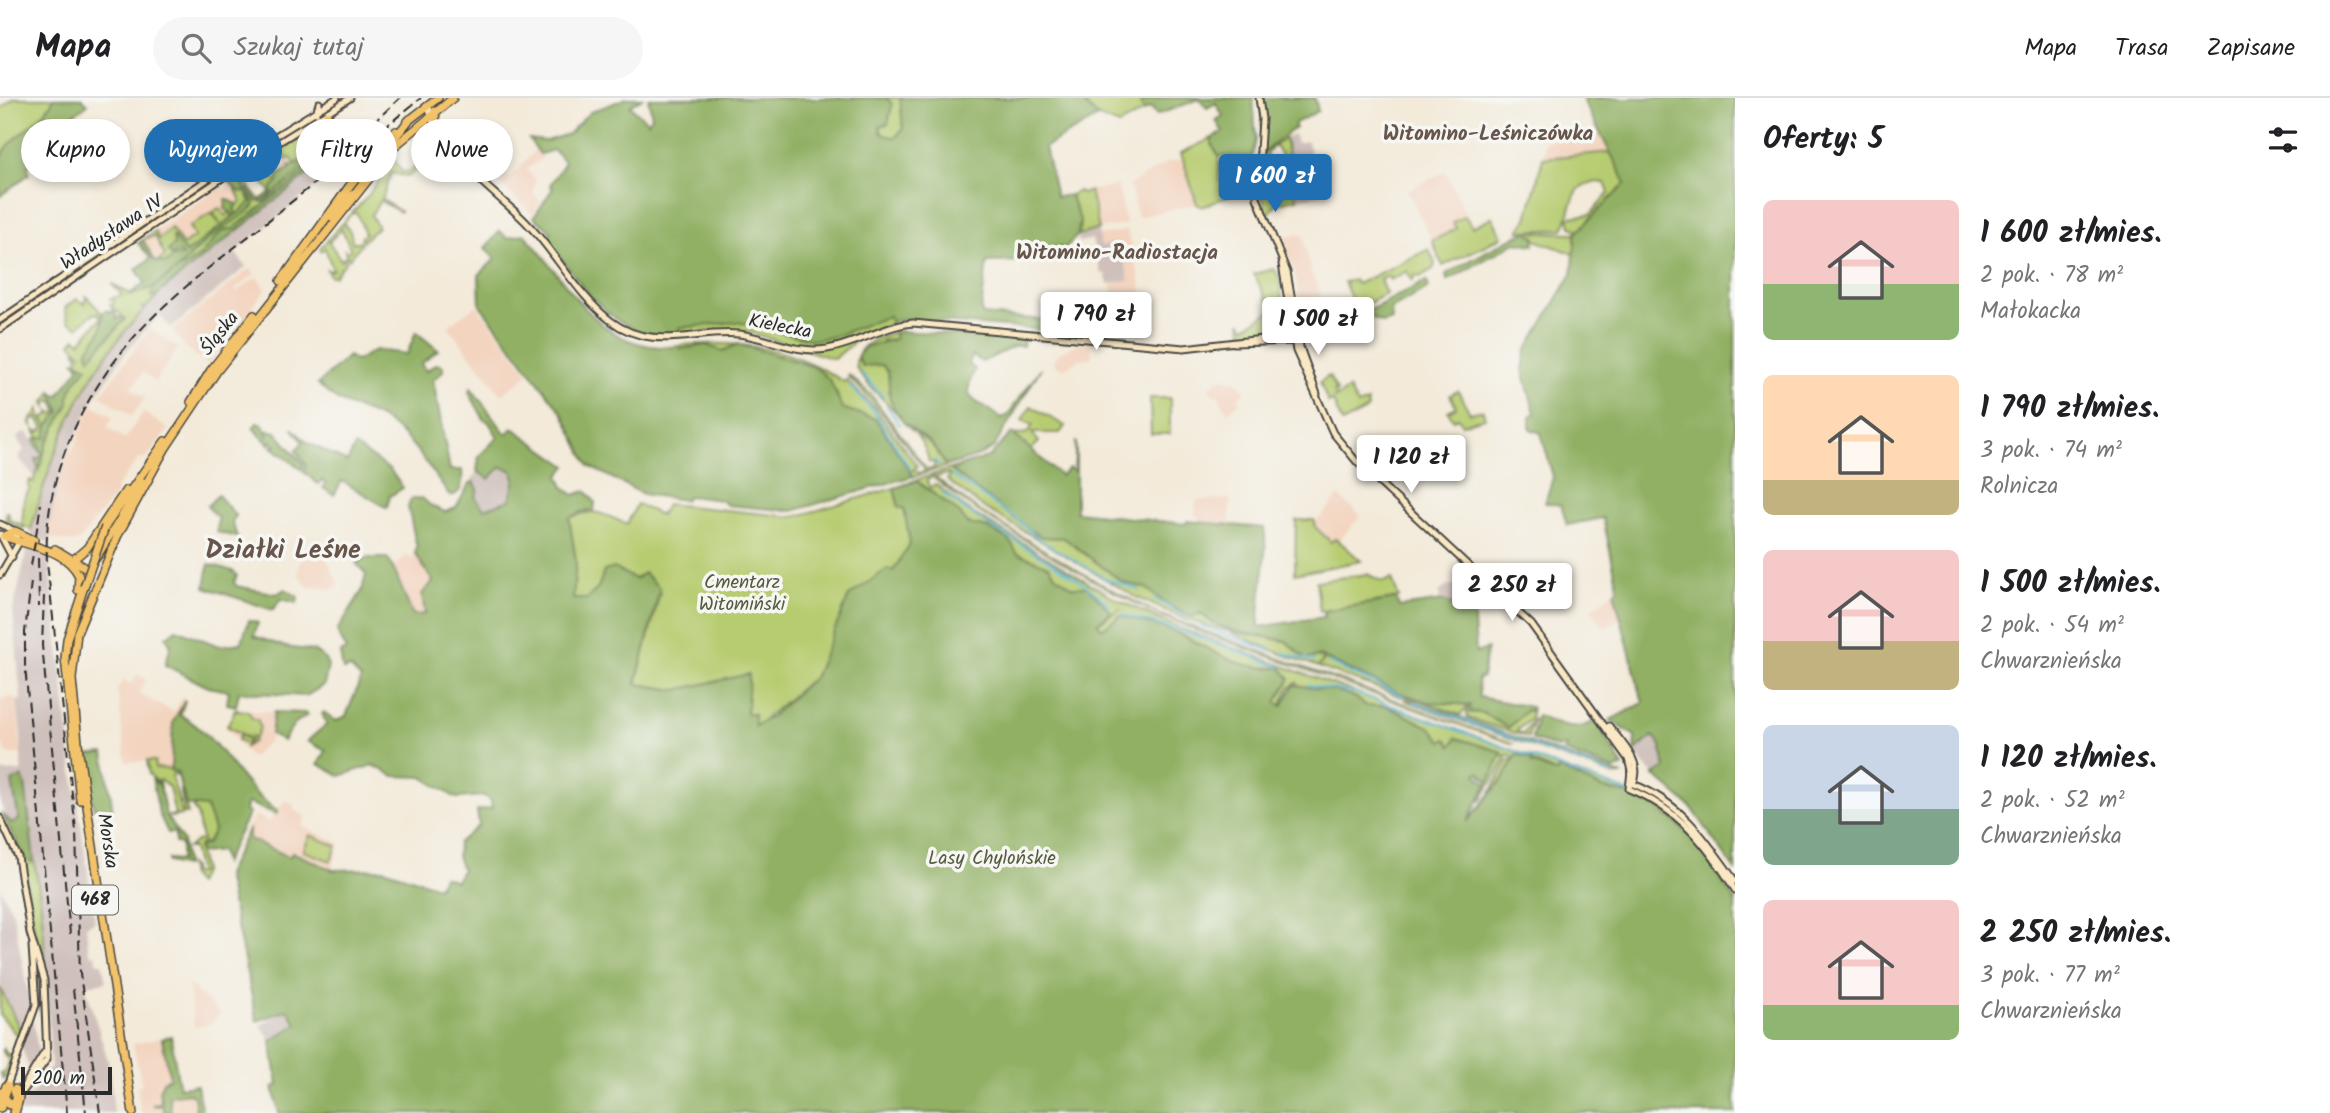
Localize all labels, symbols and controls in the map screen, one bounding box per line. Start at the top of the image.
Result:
search box [153,17,643,80]
text: Mapa [35,22,111,75]
text: Szukaj tutaj [233,27,364,69]
icon: search [177,29,215,67]
text: Mapa [2024,29,2077,68]
text: Trasa [2115,29,2169,68]
text: Zapisane [2207,29,2295,68]
text: Oferty: 5 [1763,116,1883,164]
district label: Witomino-Leśniczówka [1383,118,1594,151]
chip: Kupno [21,119,130,182]
chip: Wynajem [144,119,282,182]
chip: Filtry [296,119,397,182]
chip: Nowe [411,119,513,182]
icon: filters [2264,121,2302,159]
pin: 1 600 zł [1203,155,1347,214]
text: 1 600 zł [1235,159,1315,195]
street label: Władysława IV [55,186,171,278]
text: 1 600 zł/mies. [1980,210,2162,258]
icon: home [1819,228,1903,312]
district label: Witomino-Radiostacja [1016,237,1218,270]
text: 2 pok. · 78 m² [1980,258,2123,294]
pin: 1 790 zł [1024,292,1168,352]
text: Małokacka [1980,294,2081,330]
text: 1 790 zł [1057,297,1135,333]
pin: 1 500 zł [1246,298,1390,357]
text: 1 500 zł [1278,302,1358,338]
street label: Śląska [193,305,247,363]
street label: Kielecka [746,306,814,348]
text: 1 790 zł/mies. [1980,385,2159,433]
icon: home [1819,403,1903,487]
text: 3 pok. · 74 m² [1980,433,2122,469]
pin: 1 120 zł [1339,436,1483,495]
text: 1 120 zł [1373,440,1449,476]
text: Rolnicza [1980,469,2058,505]
district label: Działki Leśne [205,530,361,572]
text: 1 500 zł/mies. [1980,560,2161,608]
pin: 2 250 zł [1440,564,1584,623]
park label: Cmentarz Witomiński [699,568,787,620]
text: 2 250 zł [1468,568,1556,604]
icon: home [1819,578,1903,662]
text: 2 pok. · 54 m² [1980,608,2124,644]
text: Chwarznieńska [1980,644,2122,680]
text: 1 120 zł/mies. [1980,735,2157,783]
icon: home [1819,753,1903,837]
text: 2 pok. · 52 m² [1980,783,2124,819]
street label: Morska [88,811,126,871]
text: Chwarznieńska [1980,819,2122,855]
park label: Lasy Chylońskie [928,844,1056,874]
road number: 468 [72,886,118,914]
text: 2 250 zł/mies. [1980,910,2171,958]
icon: home [1819,928,1903,1012]
text: 3 pok. · 77 m² [1980,958,2120,994]
text: Chwarznieńska [1980,994,2122,1030]
scale bar [21,1064,112,1096]
text: 200 m [32,1064,85,1094]

